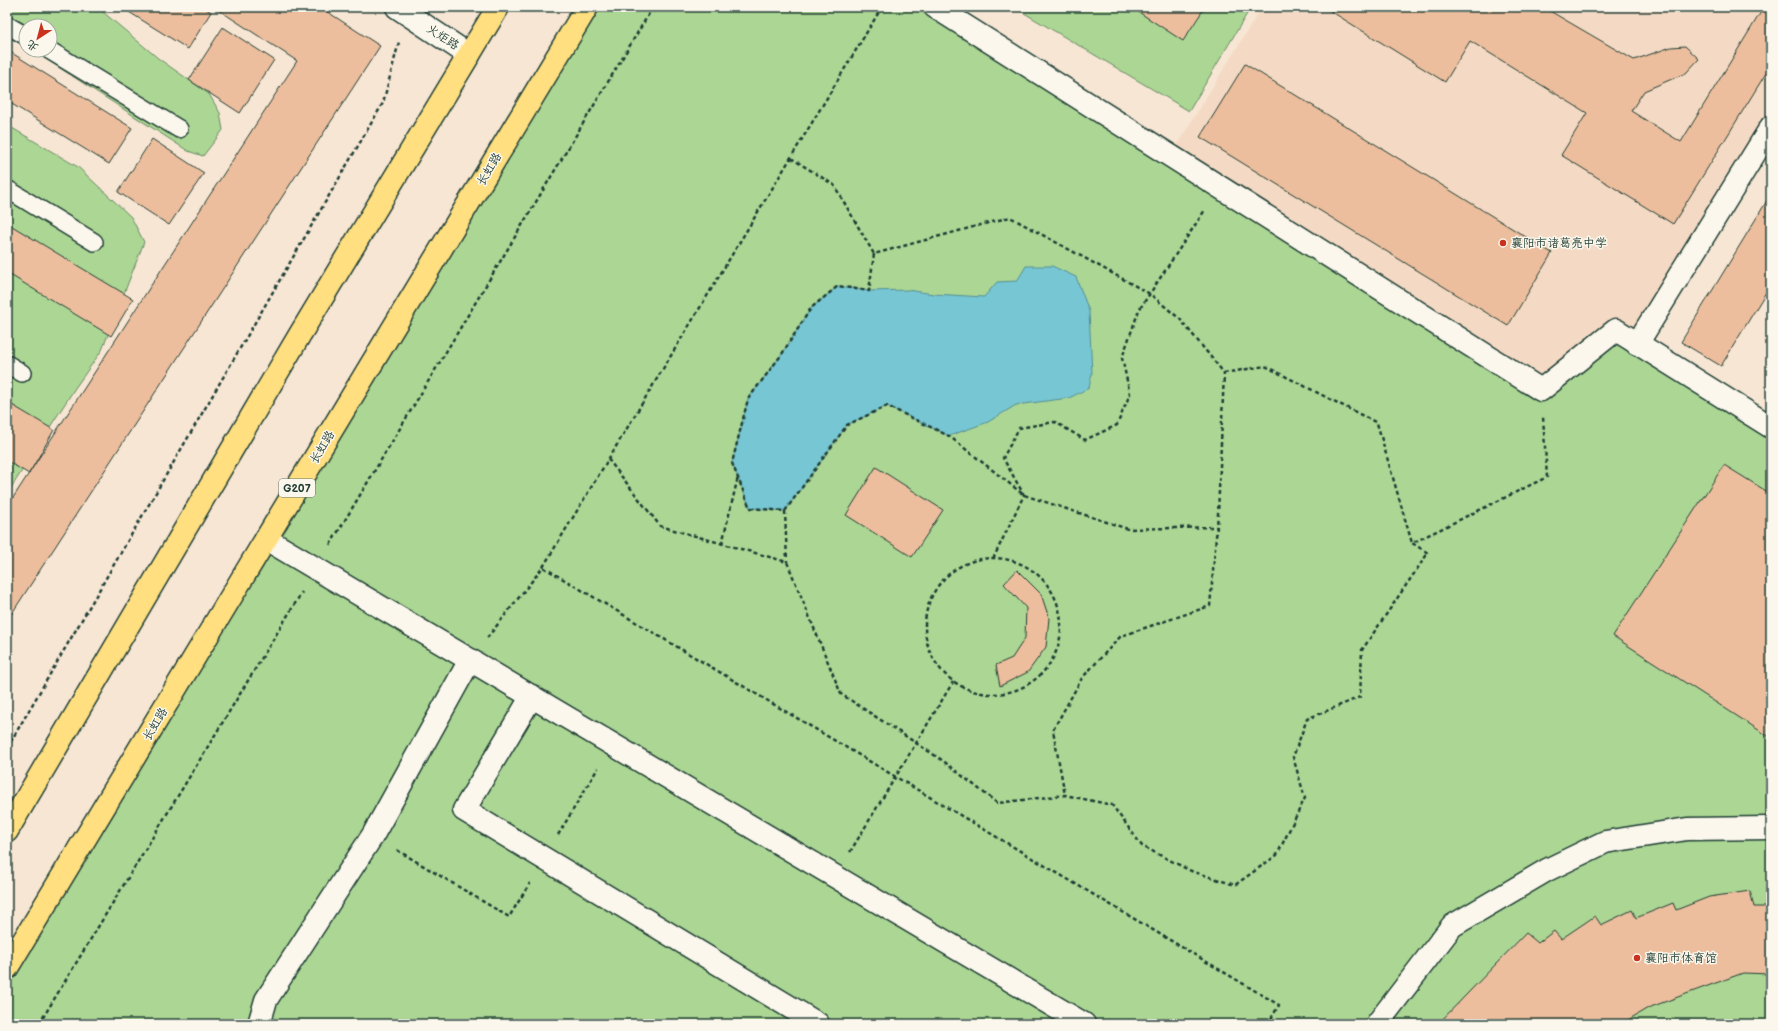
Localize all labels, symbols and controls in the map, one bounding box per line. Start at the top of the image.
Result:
north arrow [18,18,58,58]
street label: 火炬路 [424,21,462,54]
text: 北 [24,37,41,54]
street label: 长虹路 [474,150,505,189]
place label: 襄阳市诸葛亮中学 [1511,236,1607,251]
marker: 襄阳市诸葛亮中学 [1498,238,1508,248]
street label: 长虹路 [307,428,338,467]
road number: G207 [279,479,315,497]
street label: 长虹路 [140,705,171,744]
place label: 襄阳市体育馆 [1645,951,1717,966]
marker: 襄阳市体育馆 [1632,953,1642,963]

